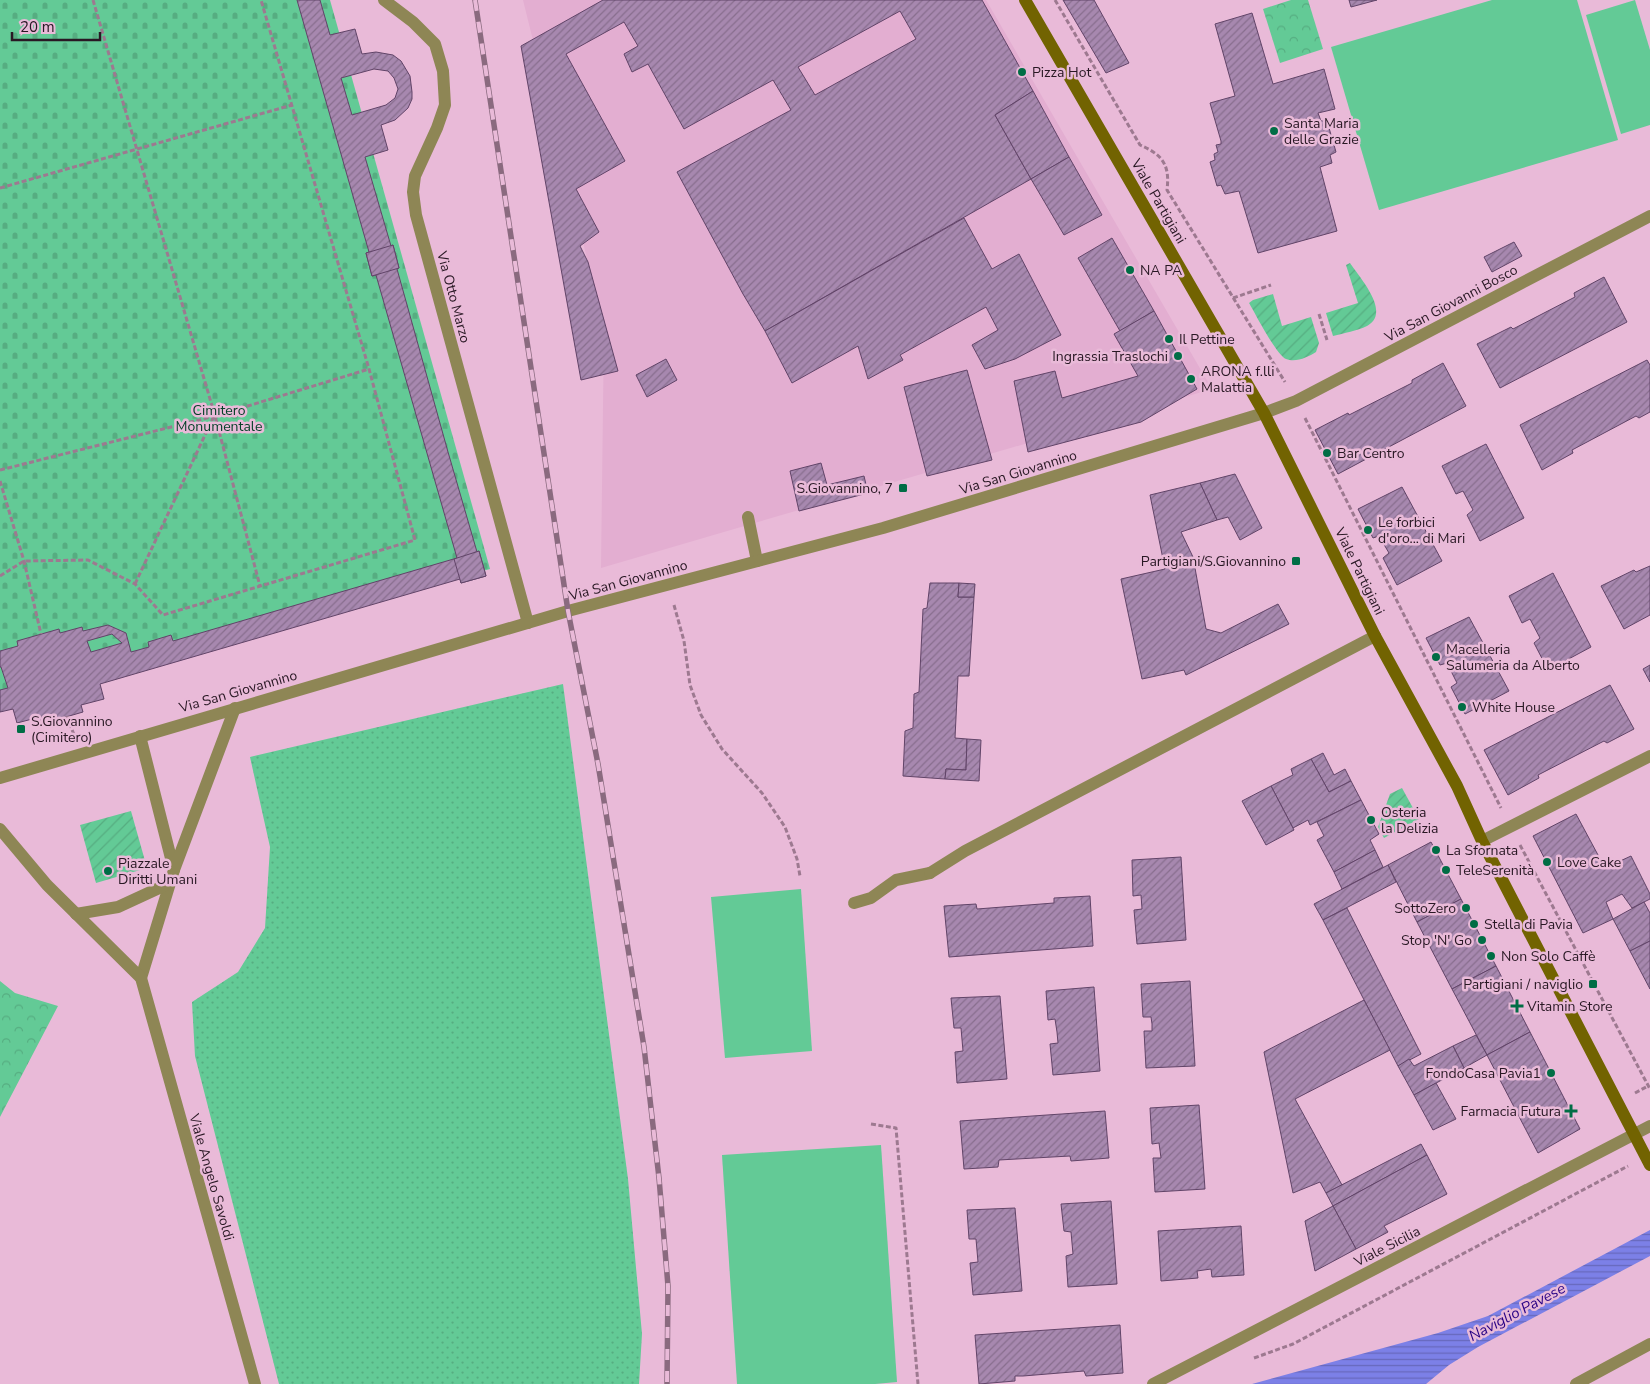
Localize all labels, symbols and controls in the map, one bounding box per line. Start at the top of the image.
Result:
scale bar [12,10,100,42]
text: 20 m [20,17,55,37]
place label: Pizza Hot [1032,63,1091,82]
marker: Pizza Hot [1016,66,1028,78]
place label: Santa Maria delle Grazie [1284,114,1359,149]
marker: Santa Maria delle Grazie [1268,125,1280,137]
street label: Viale Partigiani [1126,155,1191,247]
street label: Via Otto Marzo [432,248,475,345]
street label: Via San Giovanni Bosco [1381,260,1521,347]
place label: NA PA [1140,261,1182,280]
marker: NA PA [1124,264,1136,276]
place label: Il Pettine [1179,330,1235,349]
marker: Il Pettine [1163,333,1175,345]
place label: Ingrassia Traslochi [1052,347,1168,366]
marker: Ingrassia Traslochi [1172,350,1184,362]
place label: ARONA f.lli Malattia [1201,362,1274,397]
marker: ARONA f.lli Malattia [1185,373,1197,385]
park label: Cimitero Monumentale [176,401,262,436]
place label: Bar Centro [1337,444,1405,463]
street label: Via San Giovannino [956,446,1079,500]
marker: Bar Centro [1321,447,1333,459]
place label: S.Giovannino, 7 [796,479,893,498]
marker: S.Giovannino, 7 [897,482,909,494]
place label: Le forbici d'oro... di Mari [1378,513,1465,548]
street label: Viale Partigiani [1330,523,1389,618]
marker: Le forbici d'oro... di Mari [1362,524,1374,536]
place label: Partigiani/S.Giovannino [1141,552,1286,571]
street label: Via San Giovannino [566,555,690,606]
marker: Partigiani/S.Giovannino [1290,555,1302,567]
place label: Macelleria Salumeria da Alberto [1446,640,1580,675]
marker: Macelleria Salumeria da Alberto [1430,651,1442,663]
street label: Via San Giovannino [176,665,300,718]
place label: White House [1472,698,1555,717]
marker: White House [1456,701,1468,713]
place label: S.Giovannino (Cimitero) [31,712,113,747]
marker: S.Giovannino (Cimitero) [15,723,27,735]
place label: Osteria la Delizia [1381,803,1439,838]
marker: Osteria la Delizia [1365,814,1377,826]
place label: La Sfornata [1446,841,1518,860]
marker: La Sfornata [1430,844,1442,856]
place label: Love Cake [1557,853,1621,872]
place label: Piazzale Diritti Umani [118,854,197,889]
marker: Love Cake [1541,856,1553,868]
place label: TeleSerenità [1456,861,1534,880]
marker: TeleSerenità [1440,864,1452,876]
marker: Piazzale Diritti Umani [102,865,114,877]
place label: SottoZero [1394,899,1456,918]
marker: SottoZero [1460,902,1472,914]
place label: Stella di Pavia [1484,915,1573,934]
marker: Stella di Pavia [1468,918,1480,930]
place label: Stop 'N' Go [1401,931,1472,950]
marker: Stop 'N' Go [1476,934,1488,946]
place label: Non Solo Caffè [1501,947,1596,966]
marker: Non Solo Caffè [1485,950,1497,962]
place label: Partigiani / naviglio [1463,975,1583,994]
marker: Partigiani / naviglio [1587,978,1599,990]
place label: Vitamin Store [1526,997,1613,1016]
marker: Vitamin Store [1511,1000,1523,1012]
place label: FondoCasa Pavia1 [1425,1064,1541,1083]
marker: FondoCasa Pavia1 [1545,1067,1557,1079]
place label: Farmacia Futura [1461,1102,1561,1121]
marker: Farmacia Futura [1565,1105,1577,1117]
street label: Viale Angelo Savoldi [184,1111,239,1243]
street label: Viale Sicilia [1350,1222,1424,1272]
water label: Naviglio Pavese [1465,1278,1569,1346]

